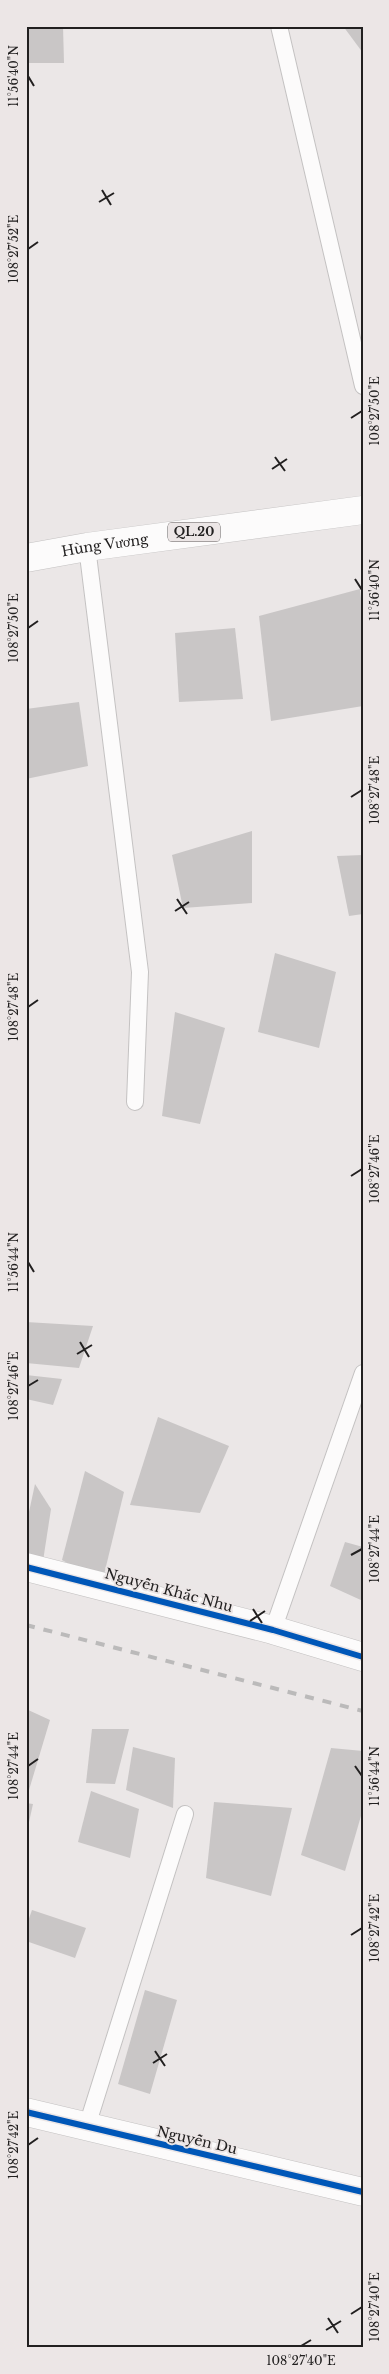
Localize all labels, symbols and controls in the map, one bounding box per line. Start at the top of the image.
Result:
text: 11°56'40"N [6,45,21,107]
text: 108°27'52"E [6,215,21,283]
text: 108°27'50"E [367,376,382,446]
road number: QL.20 [168,522,220,542]
street label: Hùng Vương [60,530,150,560]
text: 11°56'40"N [367,559,382,621]
text: 108°27'50"E [6,593,21,663]
text: 108°27'48"E [367,756,382,824]
text: 108°27'48"E [6,973,21,1041]
text: 108°27'46"E [367,1134,382,1203]
text: 11°56'44"N [6,1232,21,1292]
text: 108°27'46"E [6,1351,21,1420]
text: 108°27'44"E [367,1515,382,1583]
street label: Nguyễn Khắc Nhu [103,1564,236,1616]
text: 108°27'44"E [6,1732,21,1800]
text: 11°56'44"N [367,1746,382,1806]
text: 108°27'42"E [367,1894,382,1962]
text: 108°27'42"E [6,2111,21,2179]
street label: Nguyễn Du [155,2122,240,2158]
text: 108°27'40"E [367,2272,382,2342]
text: 108°27'40"E [266,2353,336,2368]

